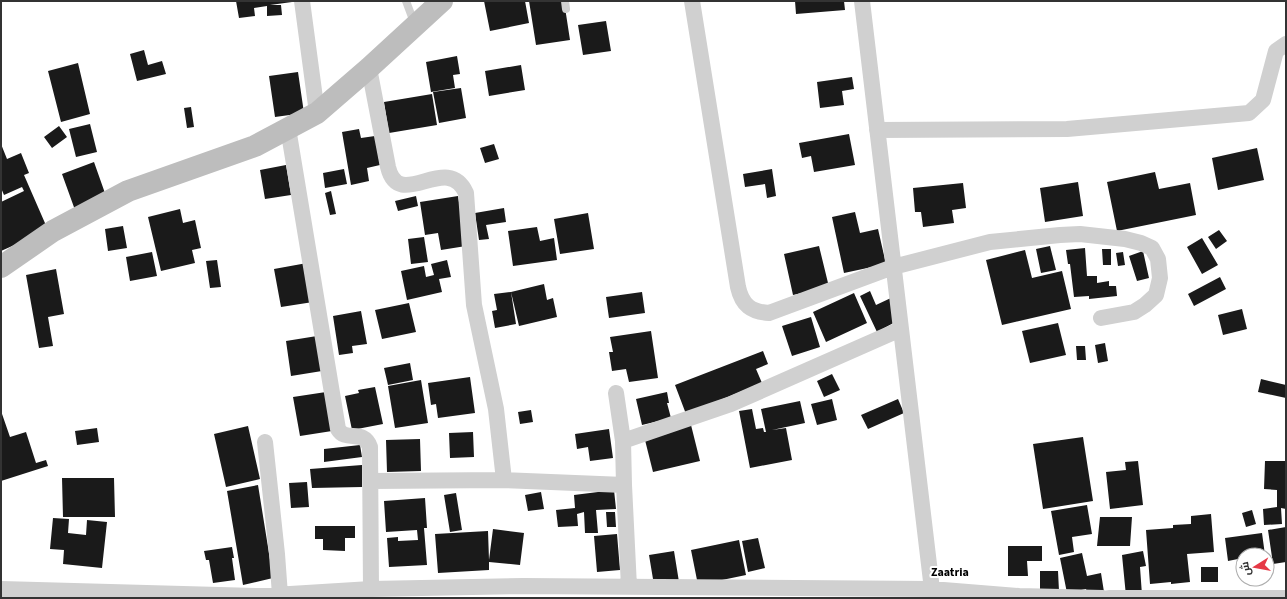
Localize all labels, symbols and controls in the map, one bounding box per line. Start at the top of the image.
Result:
north arrow [1235,547,1275,587]
text: ش [1237,560,1254,577]
district label: Zaatria [931,564,969,581]

